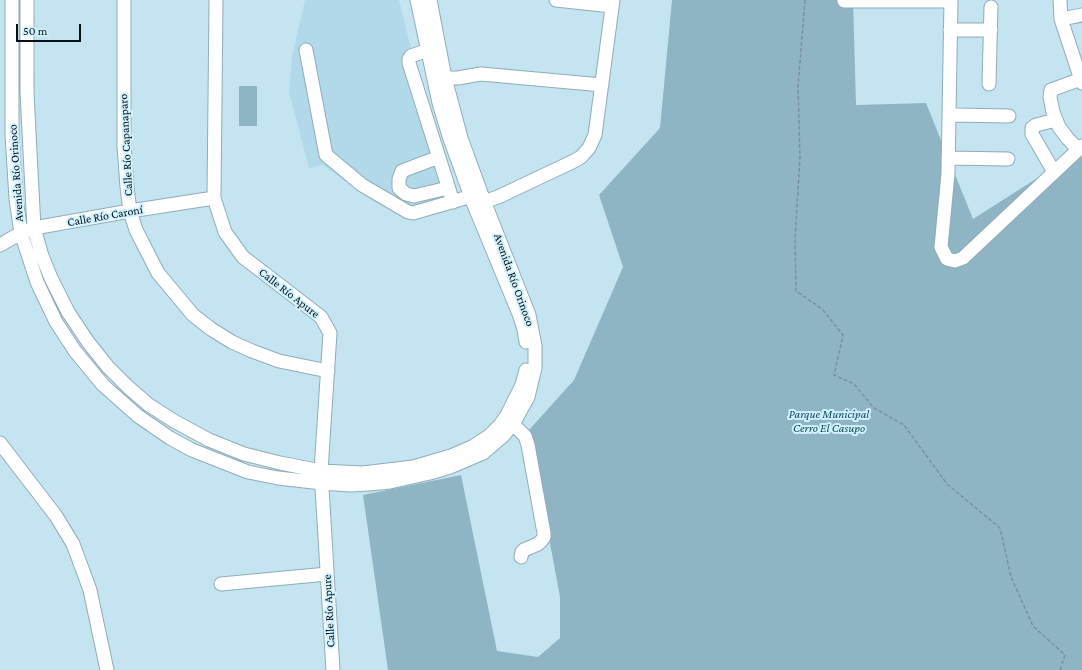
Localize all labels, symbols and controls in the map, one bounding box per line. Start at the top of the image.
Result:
scale bar [18,16,83,42]
text: 50 m [23,24,47,38]
street label: Calle Río Capanaparo [116,93,136,197]
street label: Avenida Río Orinoco [5,124,27,222]
street label: Calle Río Caroní [66,202,144,230]
street label: Avenida Río Orinoco [491,232,537,328]
street label: Calle Río Apure [256,265,322,321]
park label: Parque Municipal Cerro El Casupo [789,407,869,435]
street label: Calle Río Apure [320,574,338,648]

